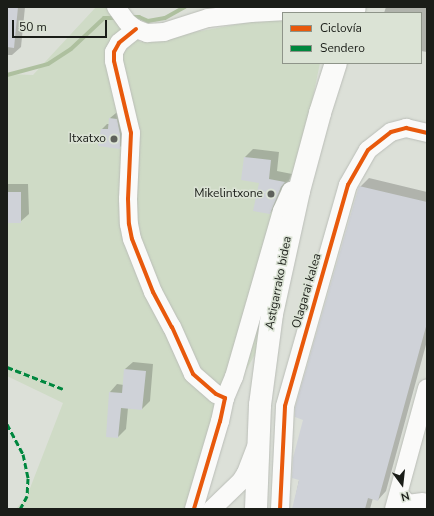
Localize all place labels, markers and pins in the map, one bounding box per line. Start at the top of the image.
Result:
place label: Itxatxo [69,132,106,146]
marker: Itxatxo [109,134,119,144]
place label: Mikelintxone [194,187,263,201]
marker: Mikelintxone [266,189,276,199]

